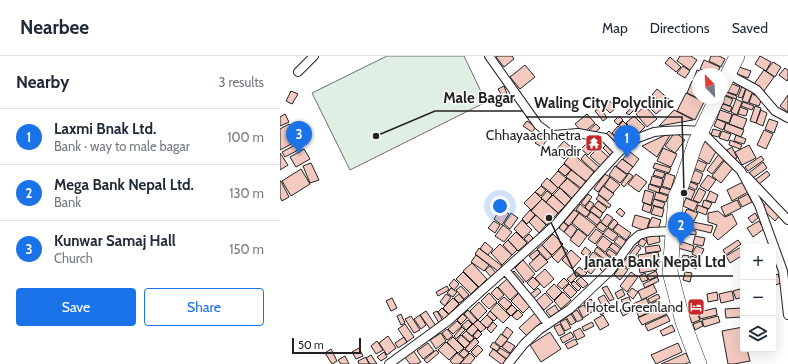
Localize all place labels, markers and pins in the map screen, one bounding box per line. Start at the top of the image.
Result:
callout: Male Bagar [435,84,523,111]
callout: Waling City Polyclinic [526,90,682,117]
pin: 3 [286,121,312,154]
pin: 1 [614,125,640,158]
place label: Chhayaachhetra Mandir [486,126,582,160]
temple icon: Chhayaachhetra Mandir [584,133,604,153]
pin: 2 [668,212,694,245]
callout: Janata Bank Nepal Ltd [576,249,733,276]
hotel icon: Hotel Greenland [686,297,706,317]
place label: Hotel Greenland [586,298,683,316]

